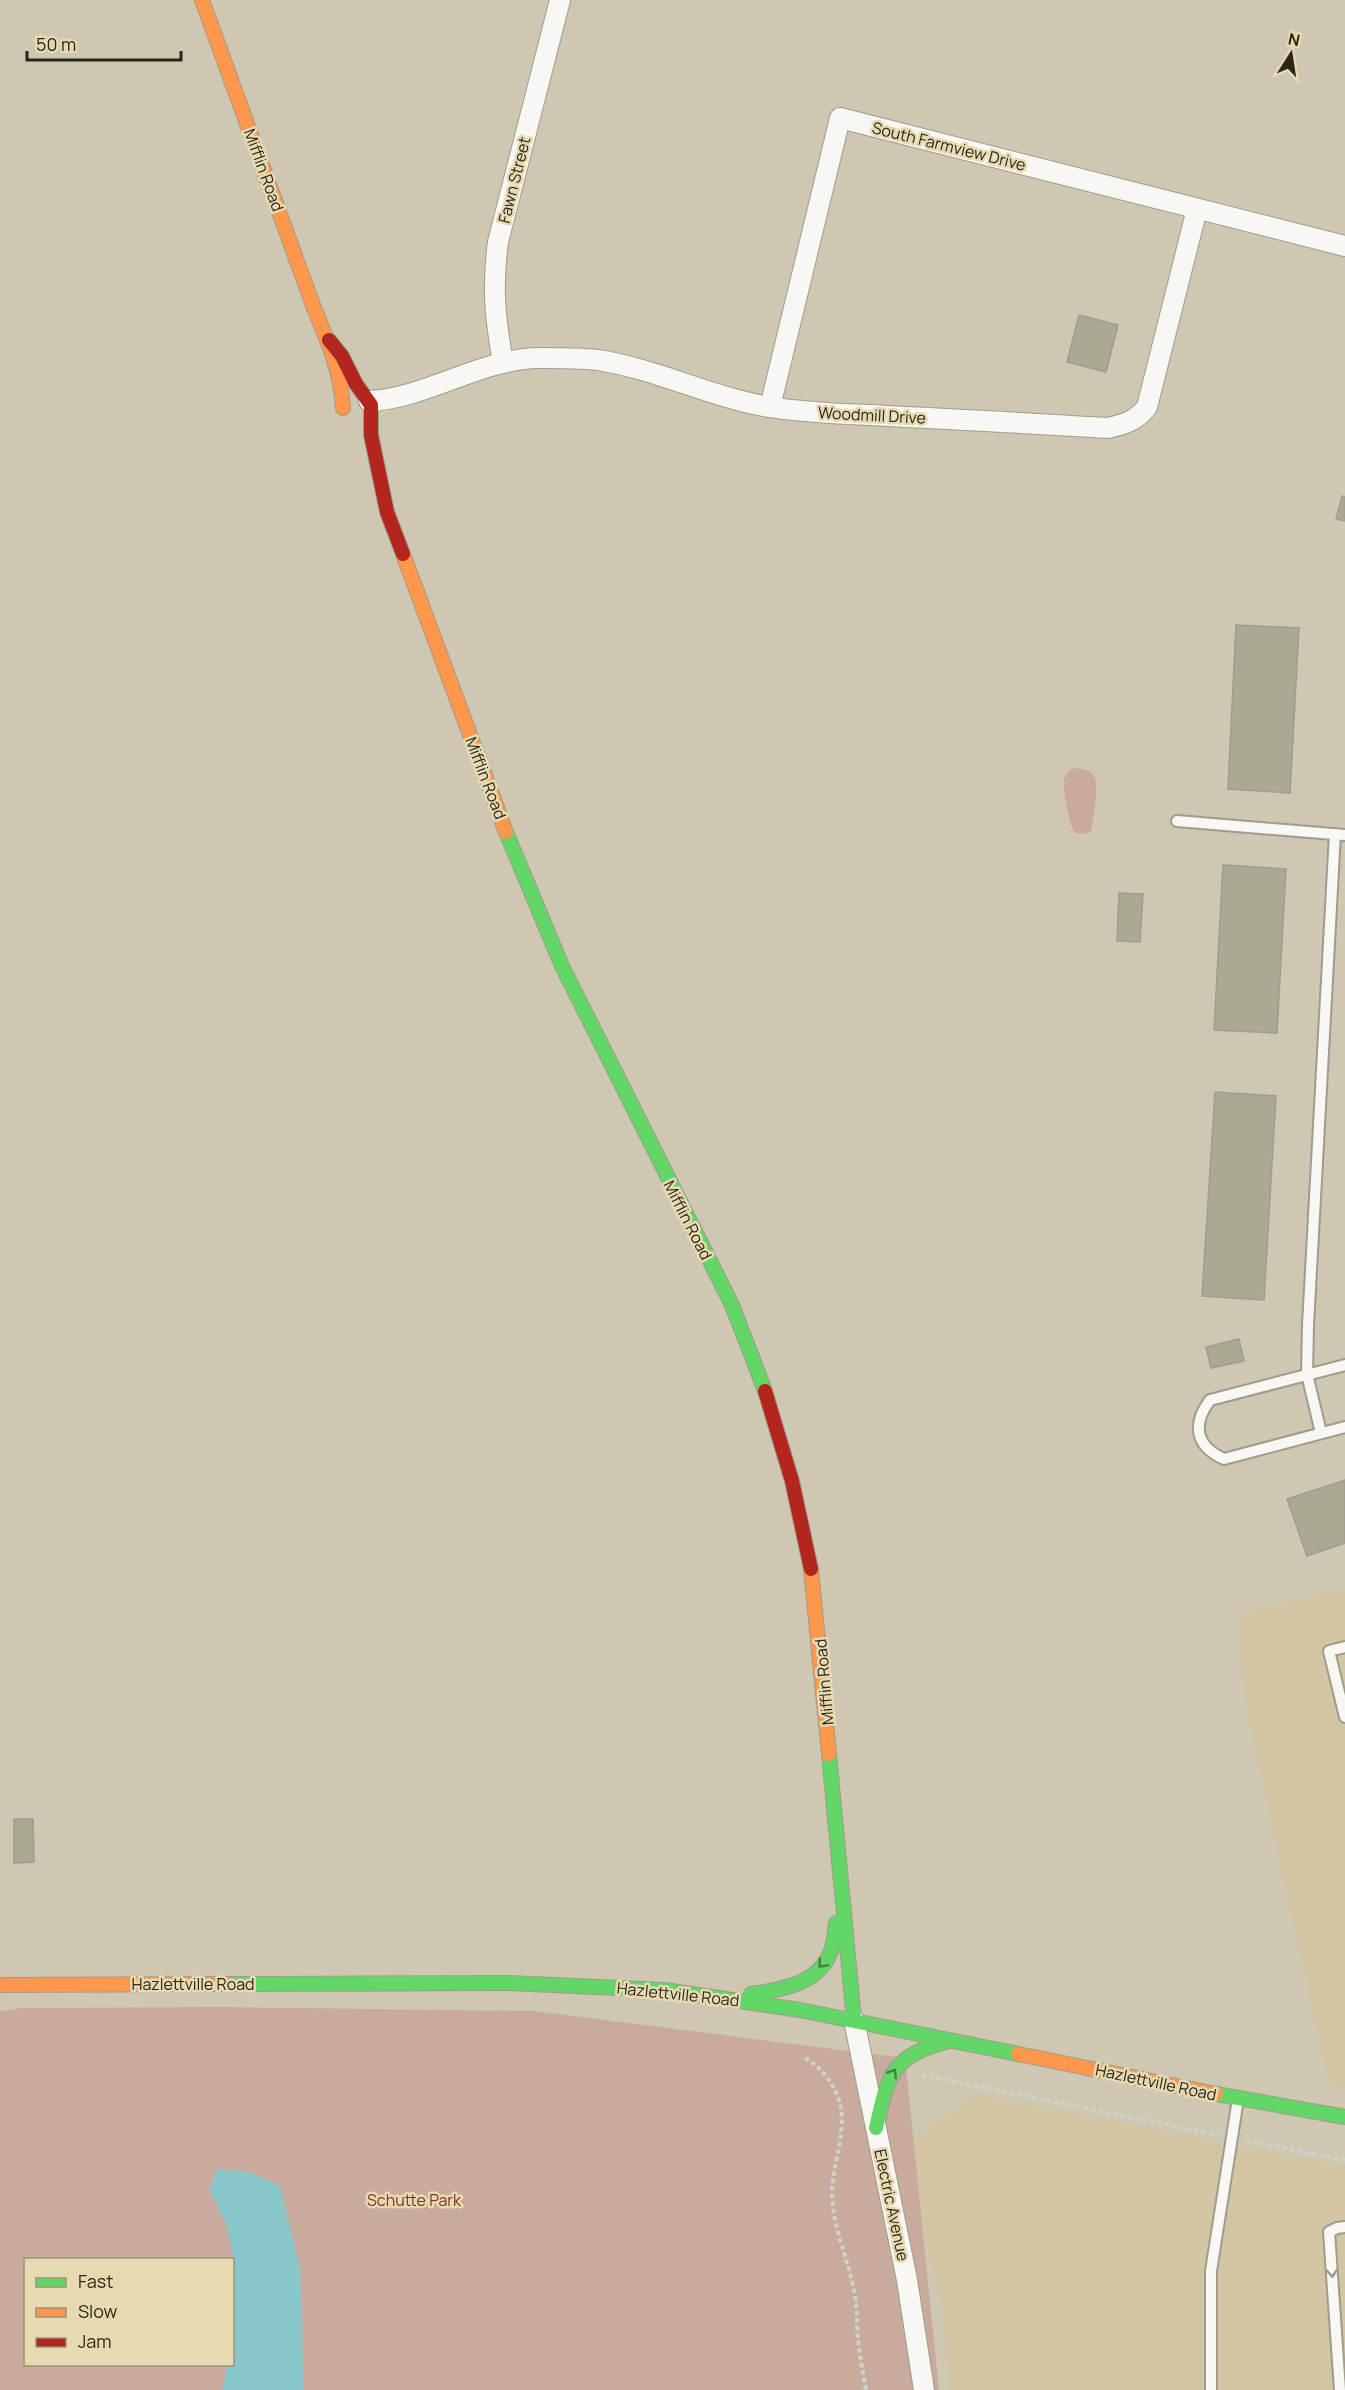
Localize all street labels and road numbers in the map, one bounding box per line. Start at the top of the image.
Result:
street label: South Farmview Drive [870,116,1028,176]
street label: Mifflin Road [239,126,289,214]
street label: Fawn Street [493,135,535,225]
street label: Woodmill Drive [818,401,926,429]
street label: Mifflin Road [460,734,512,822]
street label: Mifflin Road [659,1176,717,1264]
street label: Mifflin Road [809,1638,839,1726]
street label: Hazlettville Road [131,1973,255,1995]
street label: Hazlettville Road [616,1977,740,2011]
street label: Hazlettville Road [1094,2058,1218,2106]
street label: Electric Avenue [869,2147,915,2263]

